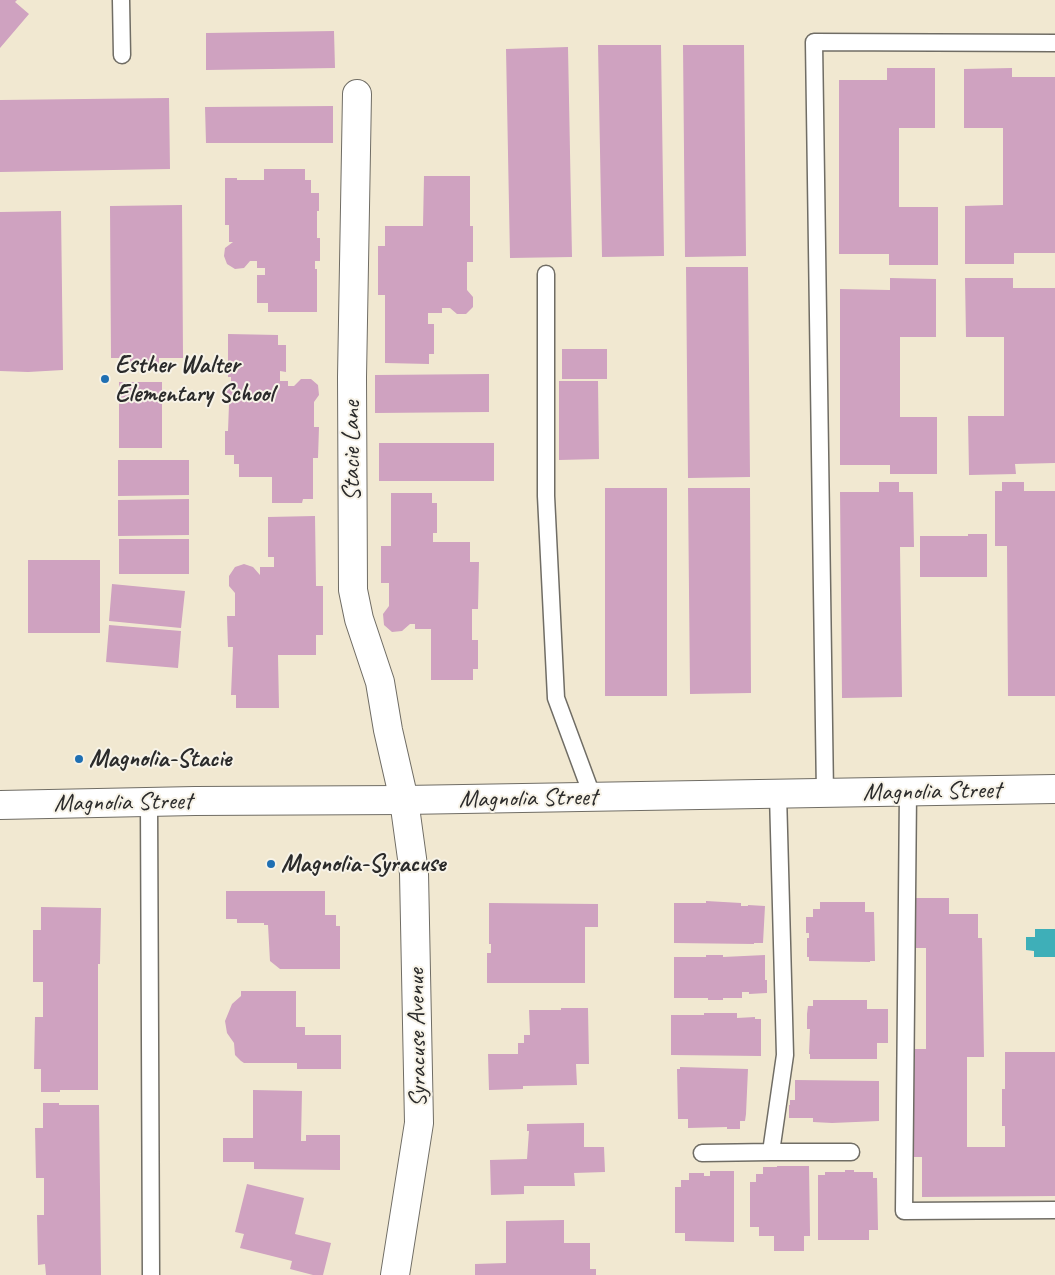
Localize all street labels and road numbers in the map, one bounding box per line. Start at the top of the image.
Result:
street label: Stacie Lane [337,401,367,501]
street label: Magnolia Street [863,776,1001,808]
street label: Magnolia Street [459,783,597,815]
street label: Magnolia Street [54,787,192,819]
street label: Syracuse Avenue [402,968,434,1108]

